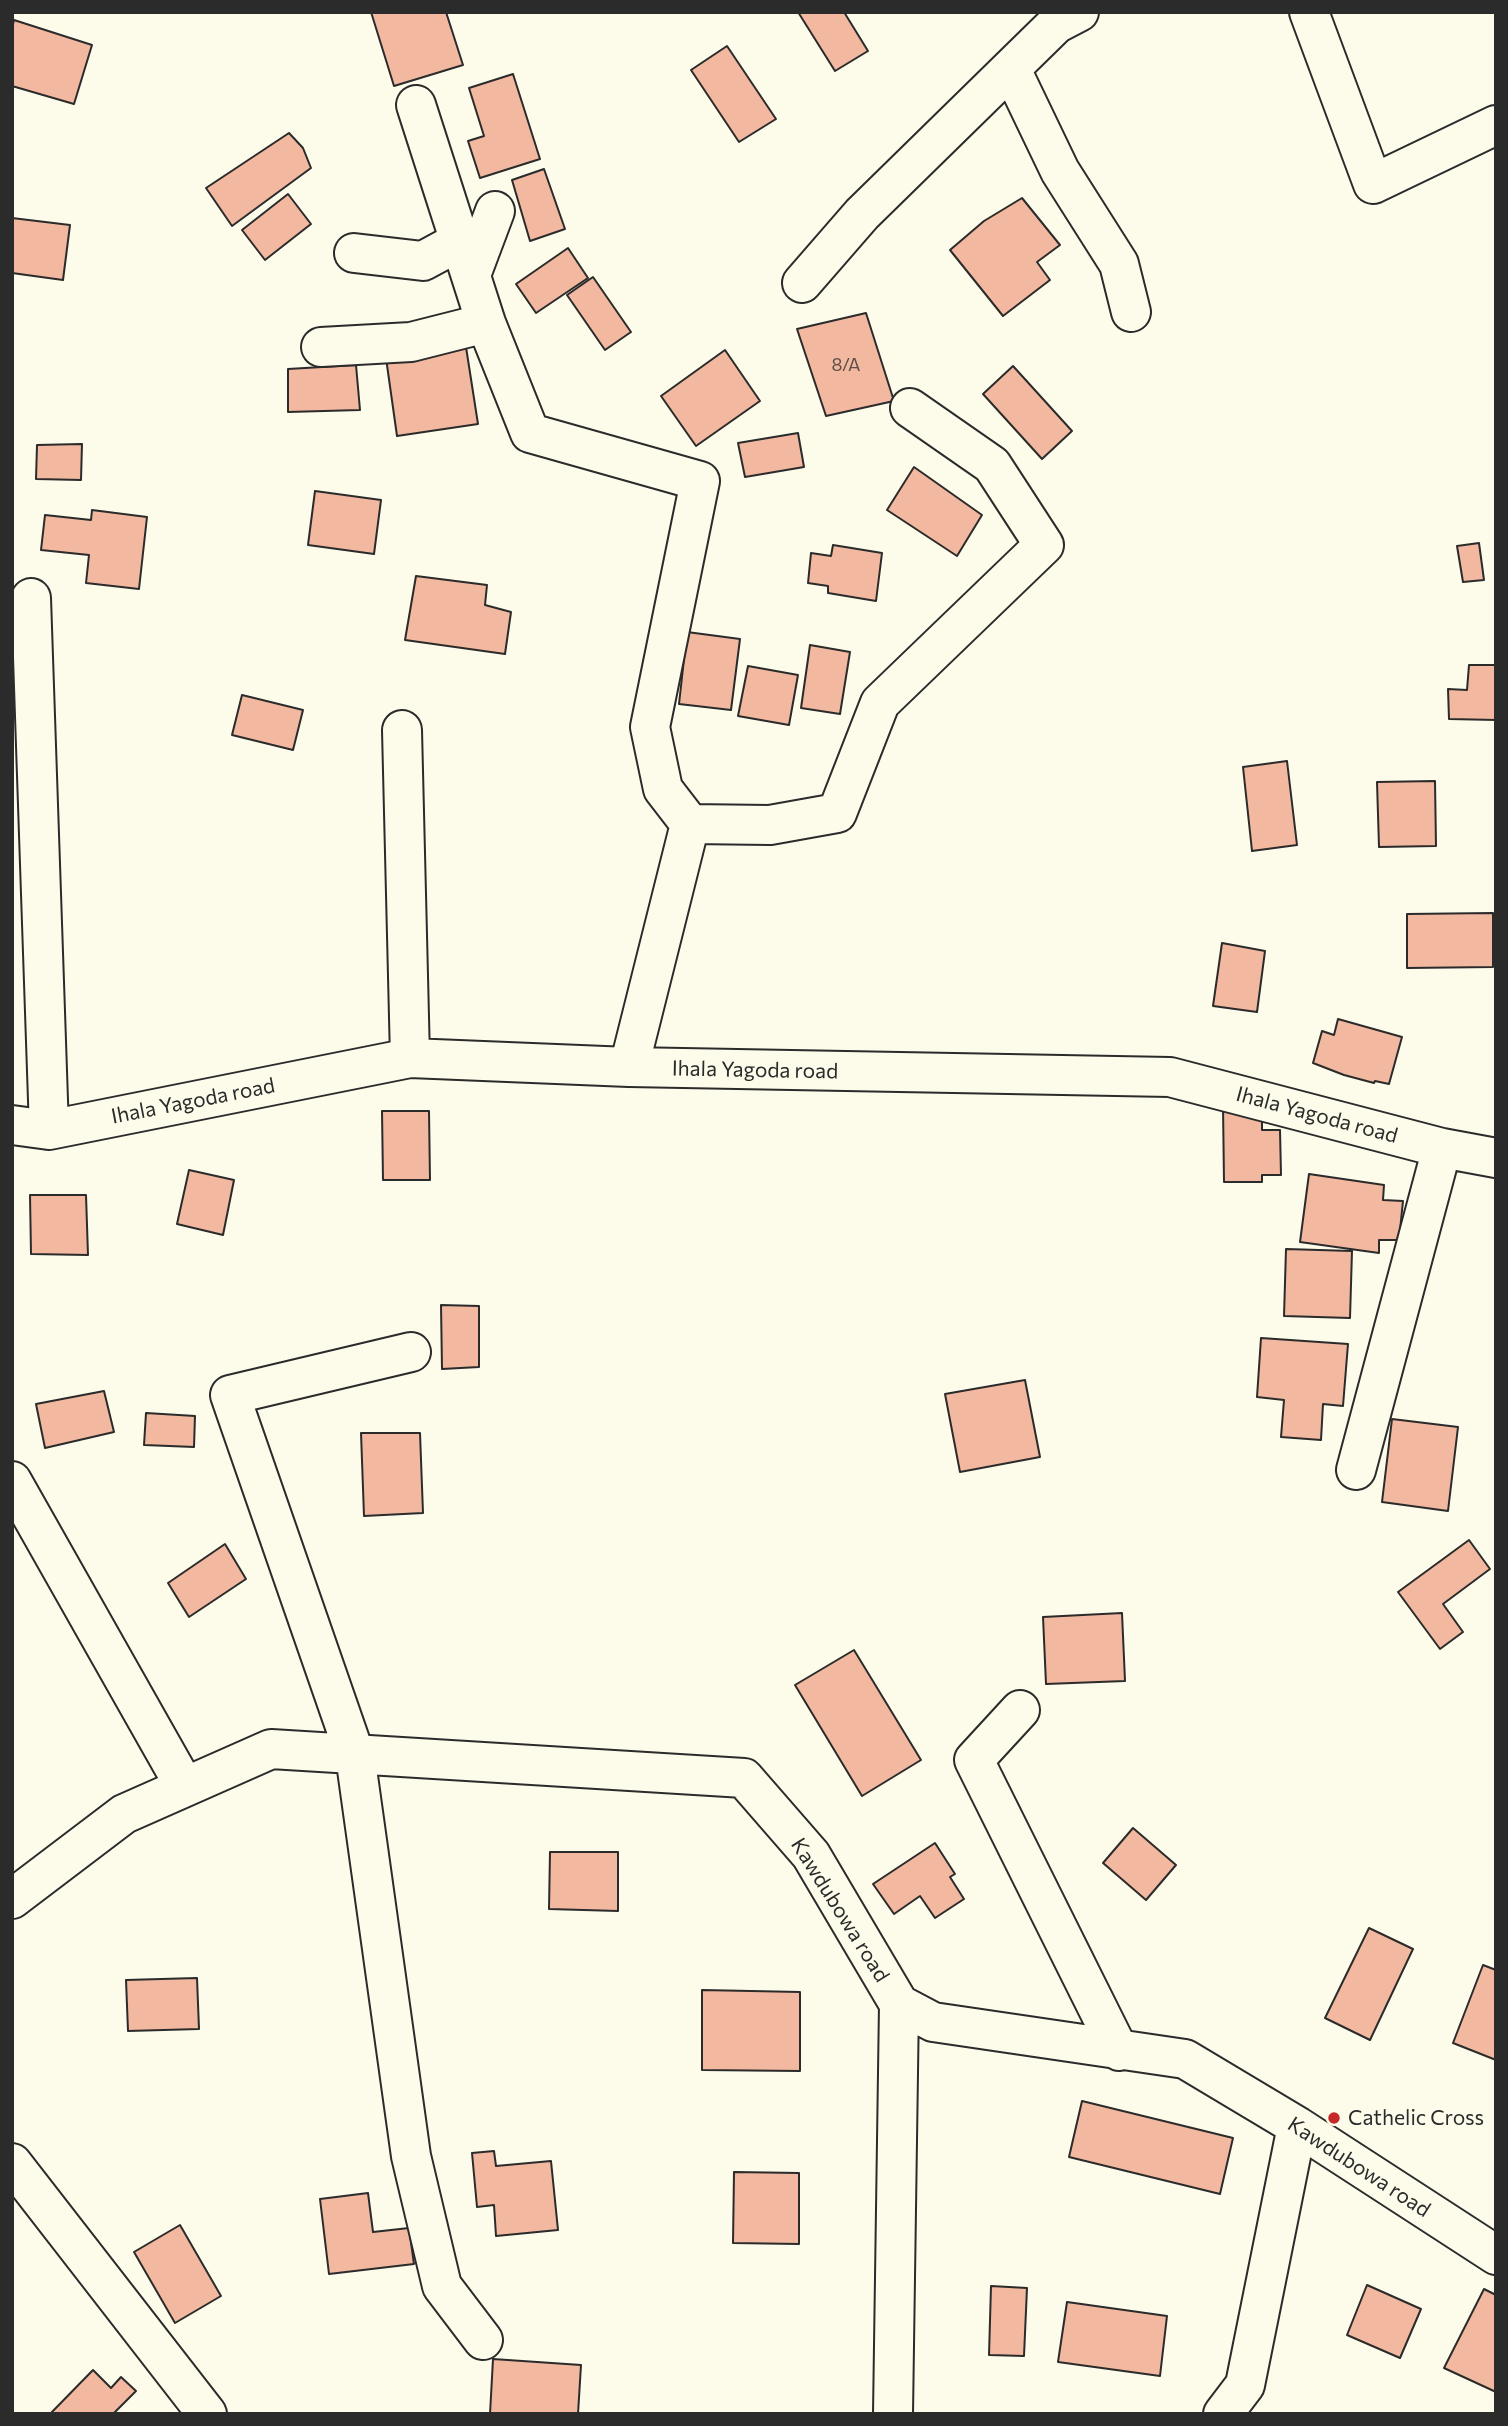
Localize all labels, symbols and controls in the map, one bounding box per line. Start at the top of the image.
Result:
house number: 8/A [831,354,861,376]
street label: Ihala Yagoda road [672,1056,838,1084]
street label: Ihala Yagoda road [109,1073,277,1129]
street label: Ihala Yagoda road [1233,1081,1401,1149]
street label: Kawdubowa road [786,1833,894,1987]
place label: Cathelic Cross [1348,2105,1484,2131]
marker: Cathelic Cross [1326,2110,1342,2126]
street label: Kawdubowa road [1283,2111,1435,2223]

